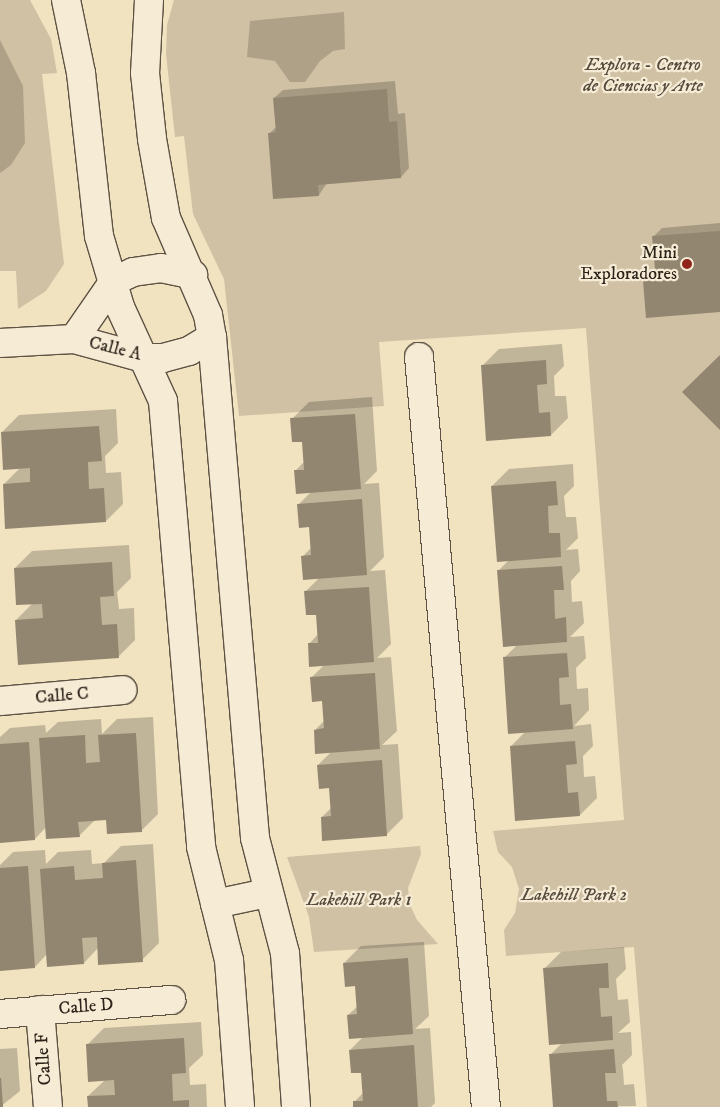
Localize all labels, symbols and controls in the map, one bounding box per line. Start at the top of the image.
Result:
park label: Explora - Centro de Ciencias y Arte [583,55,703,98]
place label: Mini Exploradores [580,243,677,286]
marker: Mini Exploradores [681,258,693,270]
street label: Calle A [87,332,143,366]
street label: Calle C [34,683,90,709]
park label: Lakehill Park 2 [521,884,627,906]
park label: Lakehill Park 1 [306,889,412,911]
street label: Calle D [58,994,114,1020]
street label: Calle F [31,1032,57,1086]

